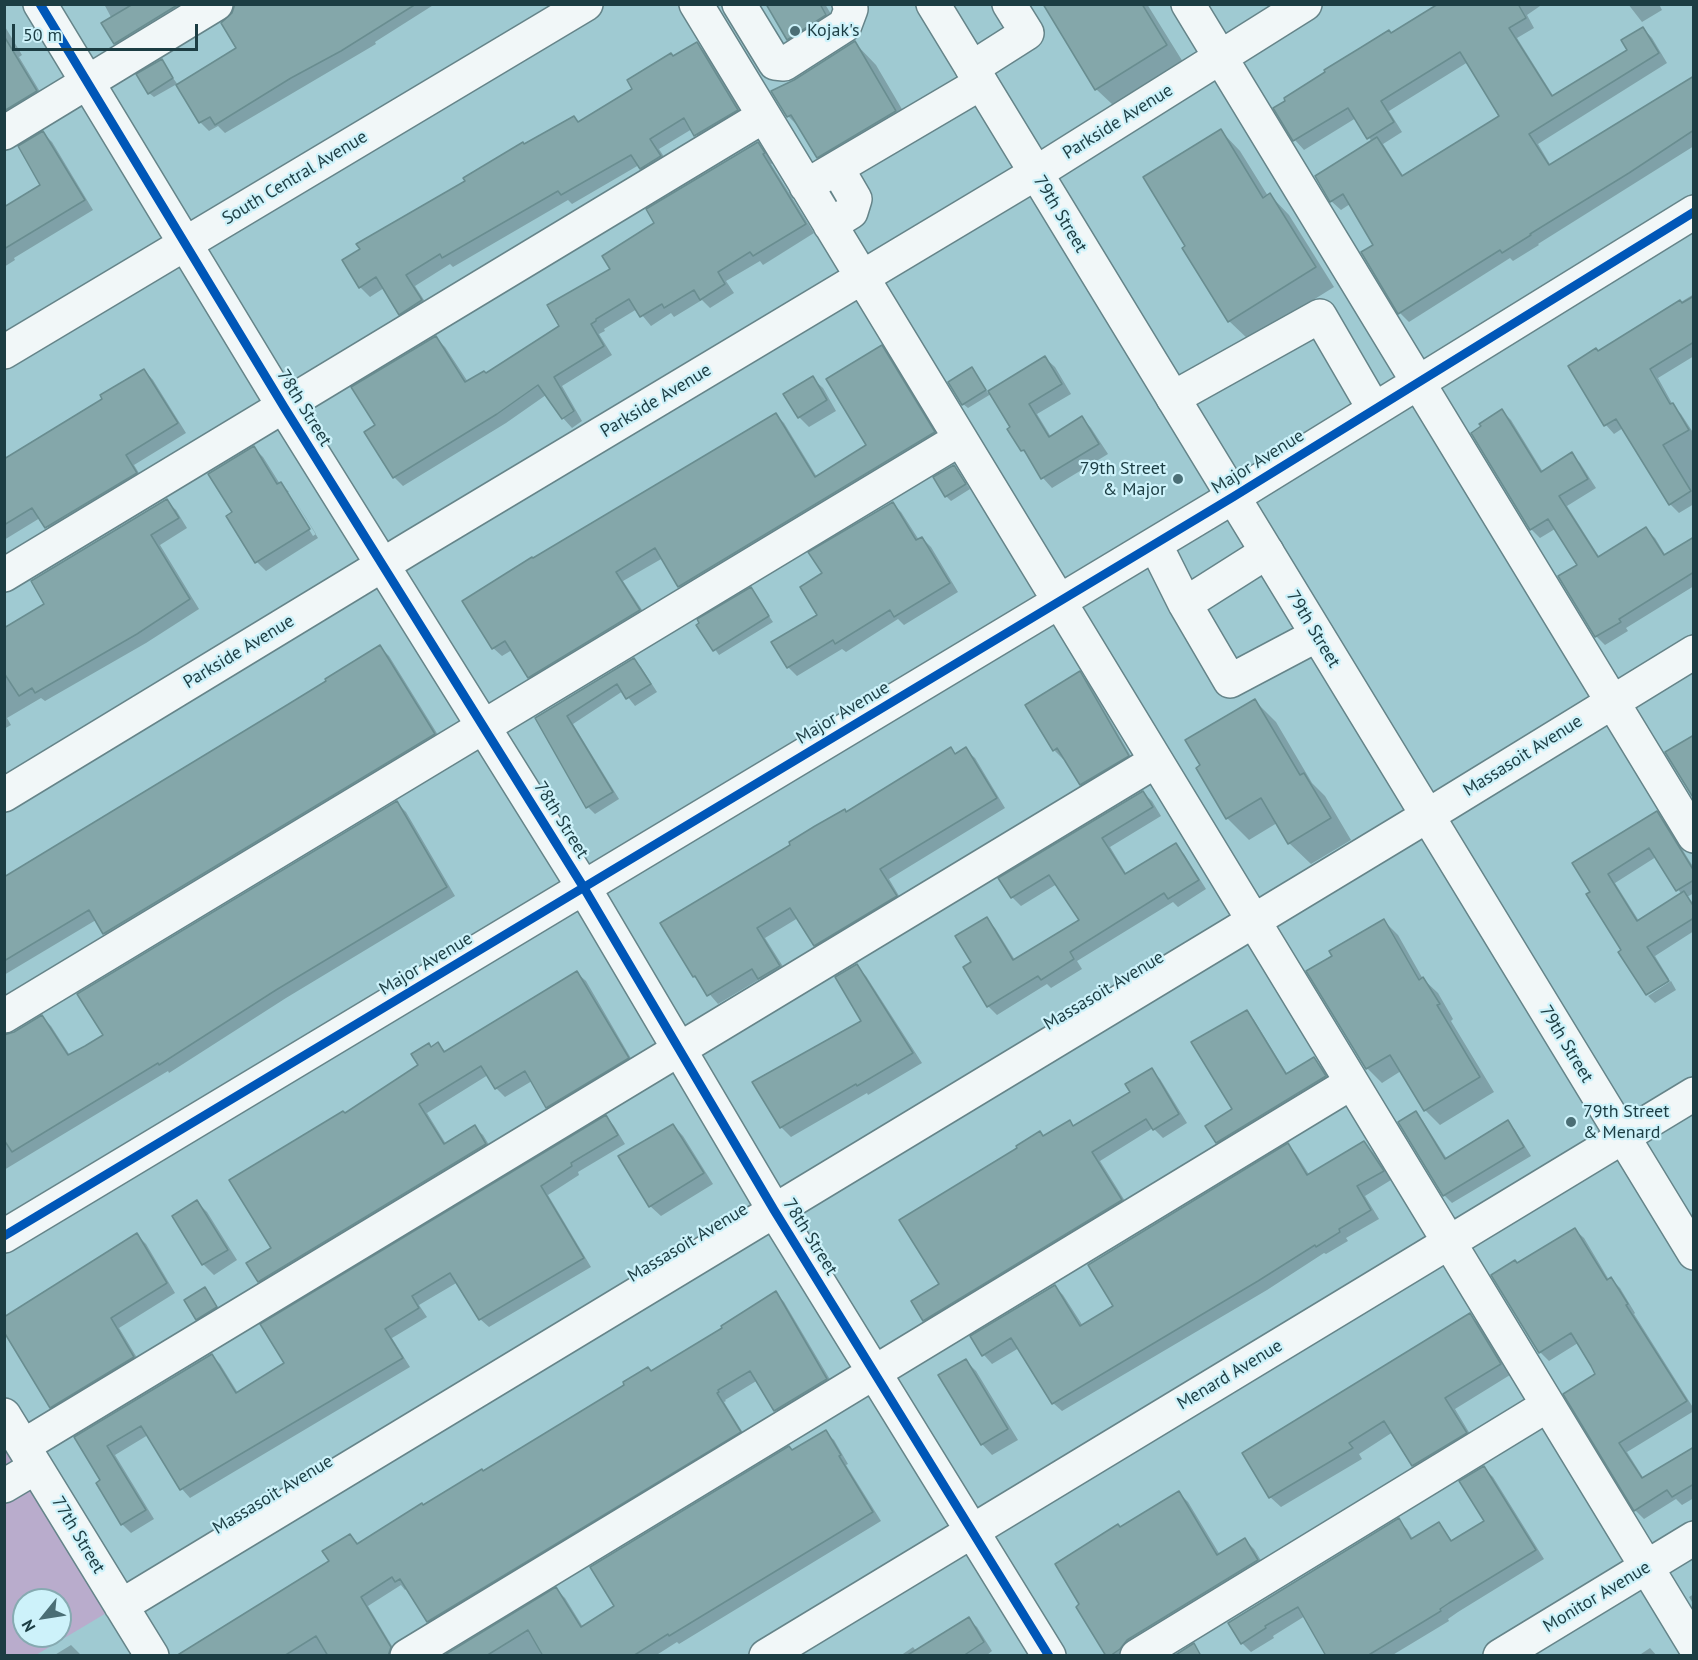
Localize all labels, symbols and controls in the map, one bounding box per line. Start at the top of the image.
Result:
scale bar [15,12,201,50]
place label: Kojak's [807,20,860,42]
text: 50 m [23,23,62,46]
marker: Kojak's [788,24,802,38]
street label: Parkside Avenue [1059,80,1177,164]
street label: South Central Avenue [218,126,372,230]
street label: 79th Street [1029,171,1091,257]
street label: Parkside Avenue [597,359,715,443]
street label: 78th Street [272,366,336,450]
street label: Major Avenue [1208,425,1308,499]
place label: 79th Street & Major [1080,458,1166,500]
marker: 79th Street & Major [1171,472,1185,486]
street label: 79th Street [1282,586,1344,672]
street label: Parkside Avenue [180,610,298,694]
street label: Major Avenue [793,677,893,749]
street label: Massasoit Avenue [1459,711,1587,801]
street label: 78th Street [529,778,593,862]
street label: Major Avenue [376,928,476,1000]
street label: Massasoit Avenue [1040,947,1168,1035]
street label: 79th Street [1535,1001,1597,1087]
place label: 79th Street & Menard [1583,1101,1669,1144]
marker: 79th Street & Menard [1564,1115,1578,1129]
street label: 78th Street [778,1195,842,1279]
street label: Massasoit Avenue [624,1199,752,1287]
street label: Menard Avenue [1173,1335,1287,1415]
street label: Massasoit Avenue [209,1451,337,1539]
street label: 77th Street [47,1493,109,1577]
street label: Monitor Avenue [1539,1557,1655,1637]
north arrow [12,1588,72,1648]
text: N [17,1616,39,1636]

